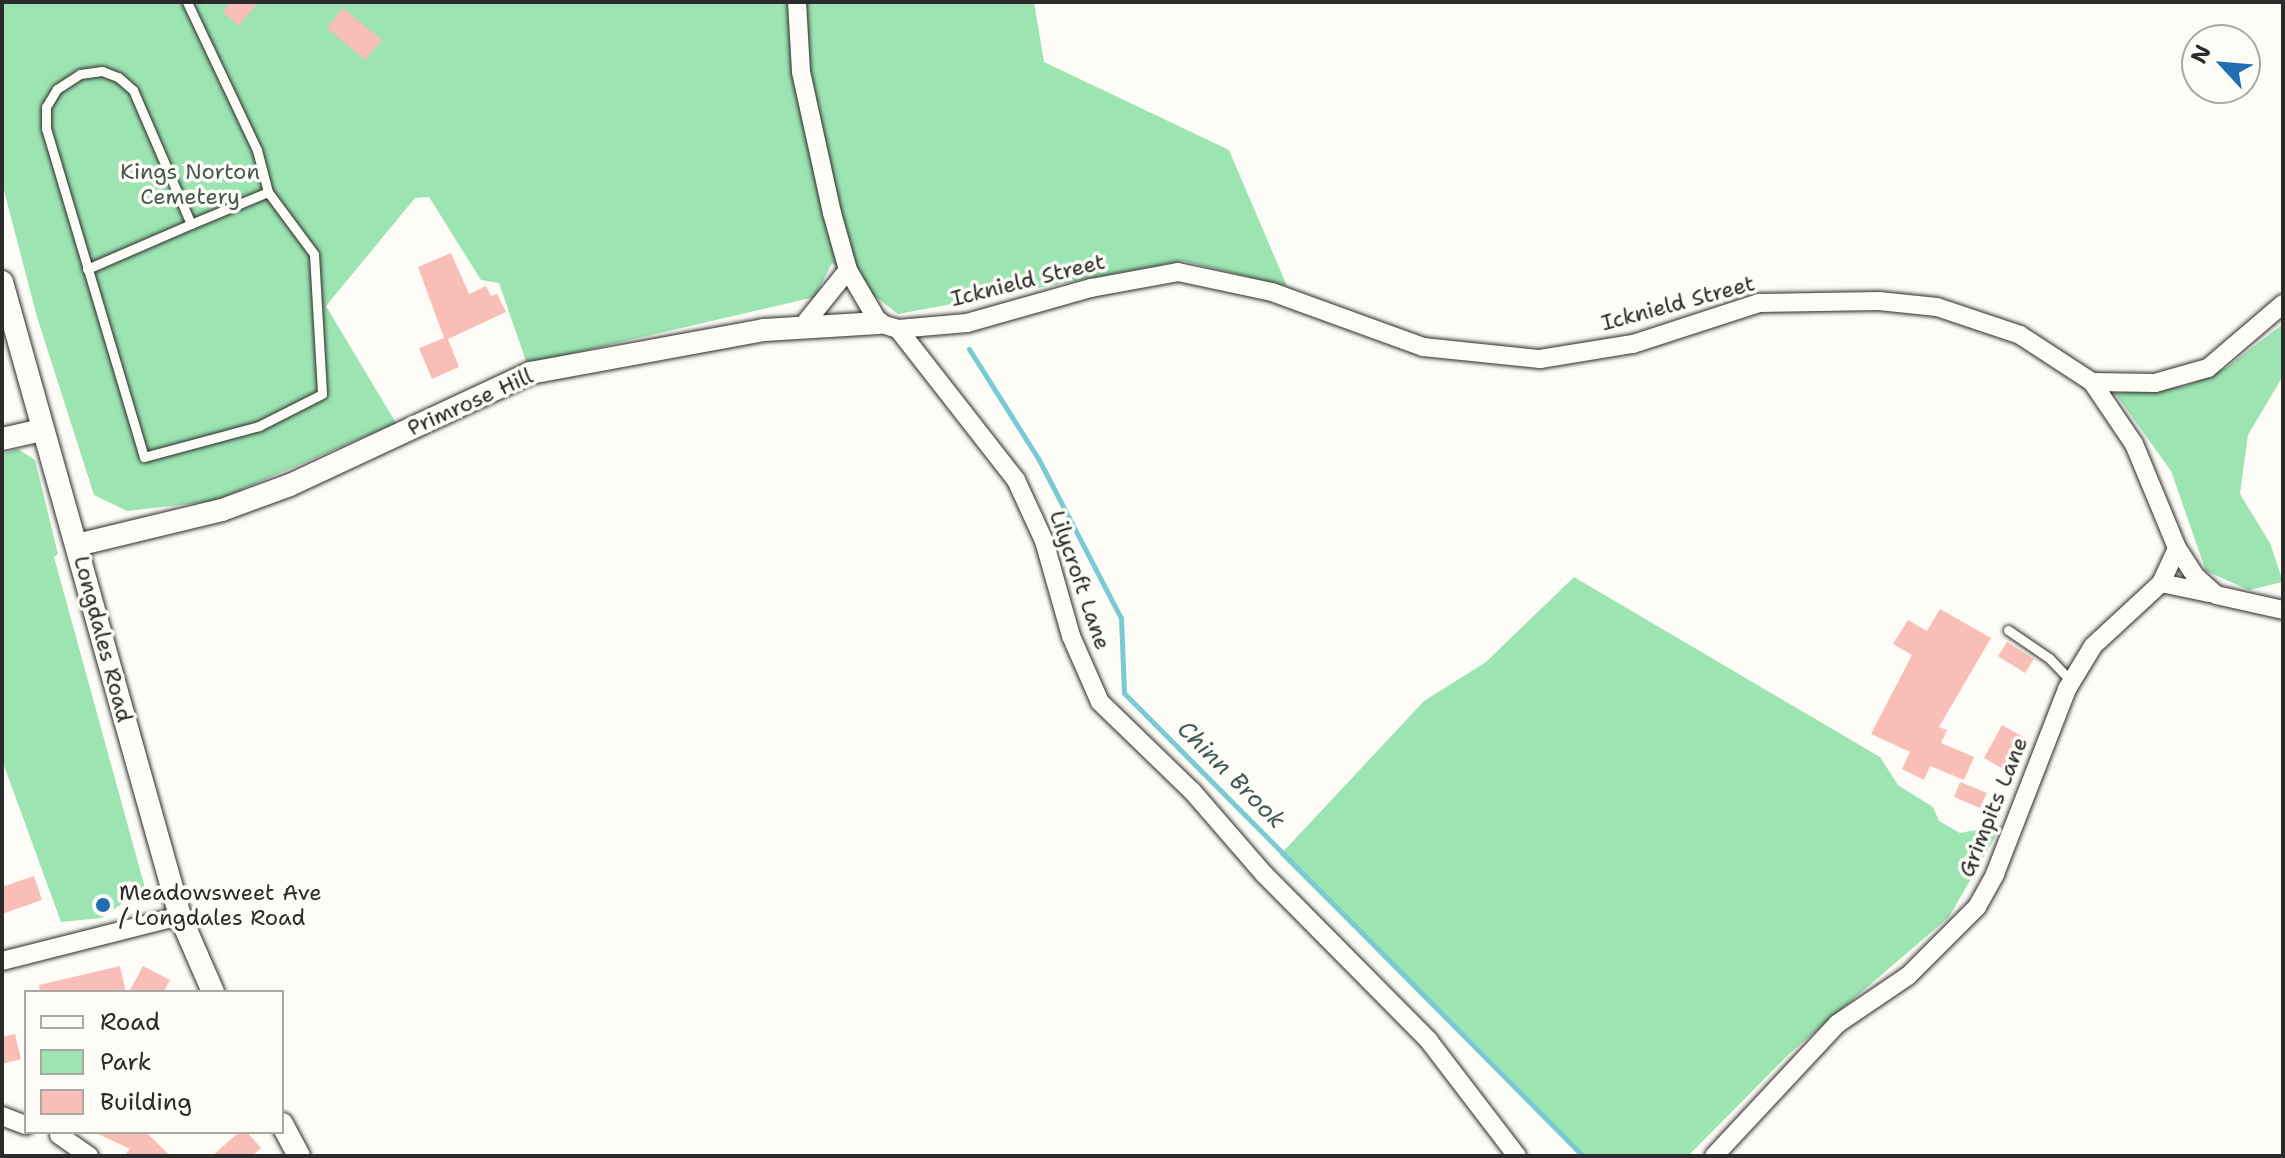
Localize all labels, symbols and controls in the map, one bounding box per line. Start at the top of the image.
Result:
north arrow [2181,24,2261,104]
text: N [2184,40,2218,68]
park label: Kings Norton Cemetery [120,158,260,210]
street label: Icknield Street [948,248,1108,312]
street label: Icknield Street [1598,270,1758,336]
street label: Primrose Hill [403,363,537,441]
street label: Lilycroft Lane [1044,507,1116,653]
street label: Longdales Road [68,553,138,725]
water label: Chinn Brook [1171,715,1291,835]
street label: Grimpits Lane [1953,733,2033,881]
place label: Meadowsweet Ave / Longdales Road [119,879,322,930]
marker: Meadowsweet Ave / Longdales Road [94,896,112,914]
legend [24,990,284,1134]
text: Road [100,1006,160,1038]
text: Park [100,1046,152,1078]
text: Building [100,1086,192,1118]

